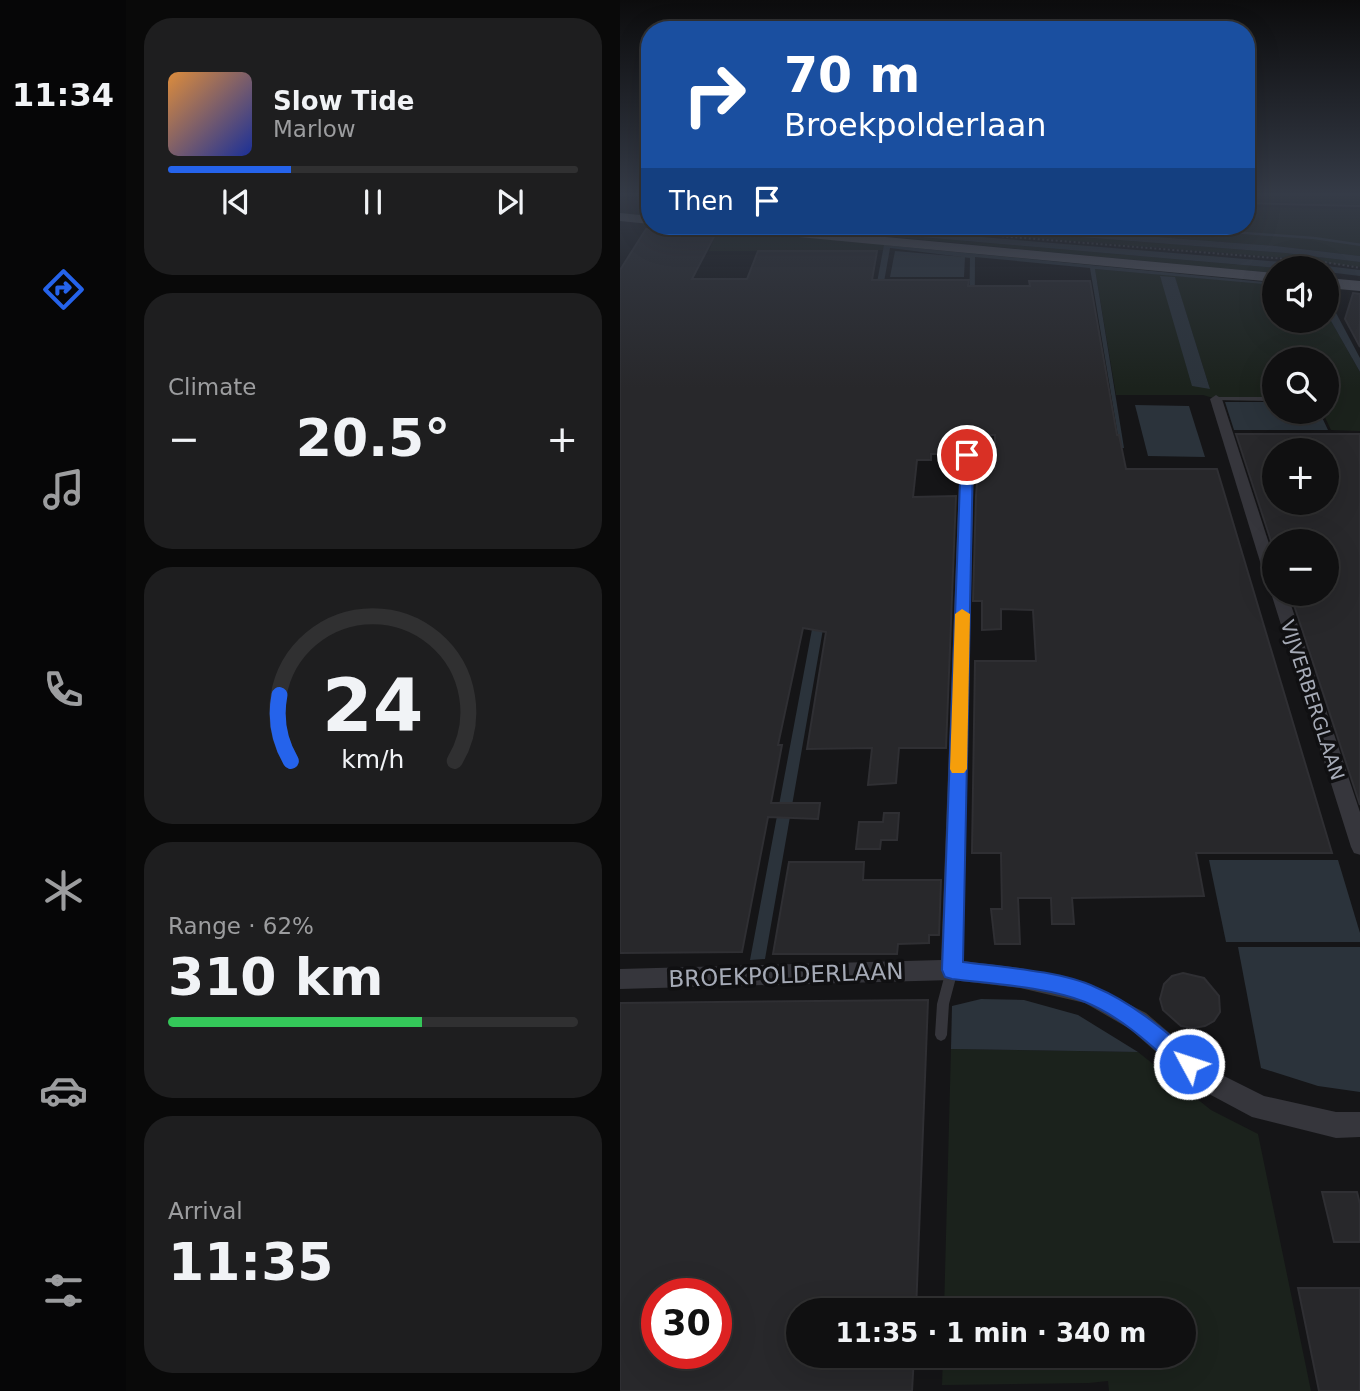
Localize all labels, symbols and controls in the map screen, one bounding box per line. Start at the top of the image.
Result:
text: 70 m [784,47,920,104]
icon: right [669,49,760,140]
text: 11:34 [12,76,114,114]
text: Slow Tide [273,86,414,116]
text: Broekpolderlaan [784,106,1047,144]
text: Marlow [273,116,356,142]
icon: arrive [748,182,786,220]
icon: previous [217,183,255,221]
icon: pause [354,183,392,221]
icon: next [491,183,529,221]
text: Then [669,186,734,216]
map controls [1262,256,1339,606]
button: sound [1262,256,1339,333]
icon: directions [39,265,88,314]
button: search [1262,347,1339,424]
text: Climate [168,374,257,400]
text: 20.5° [296,408,450,468]
text: − [168,417,200,461]
text: + [546,417,578,461]
pin [937,425,997,485]
icon: arrive [948,436,986,474]
button: + [1262,438,1339,515]
icon: music [39,465,88,514]
button: − [1262,529,1339,606]
street label: VIJVERBERGLAAN [1277,617,1349,783]
text: 24 [322,664,424,749]
icon: phone [39,665,88,714]
text: km/h [341,745,405,774]
icon: climate [39,866,88,915]
text: Range · 62% [168,913,314,939]
text: 310 km [168,947,383,1007]
street label: BROEKPOLDERLAAN [668,958,904,992]
position arrow [1152,1027,1226,1101]
icon: car [39,1066,88,1115]
text: Arrival [168,1198,243,1224]
text: 11:35 [168,1232,334,1292]
icon: filters [39,1266,88,1315]
speed limit sign: 30 [641,1278,732,1369]
text: 11:35 · 1 min · 340 m [836,1318,1146,1348]

